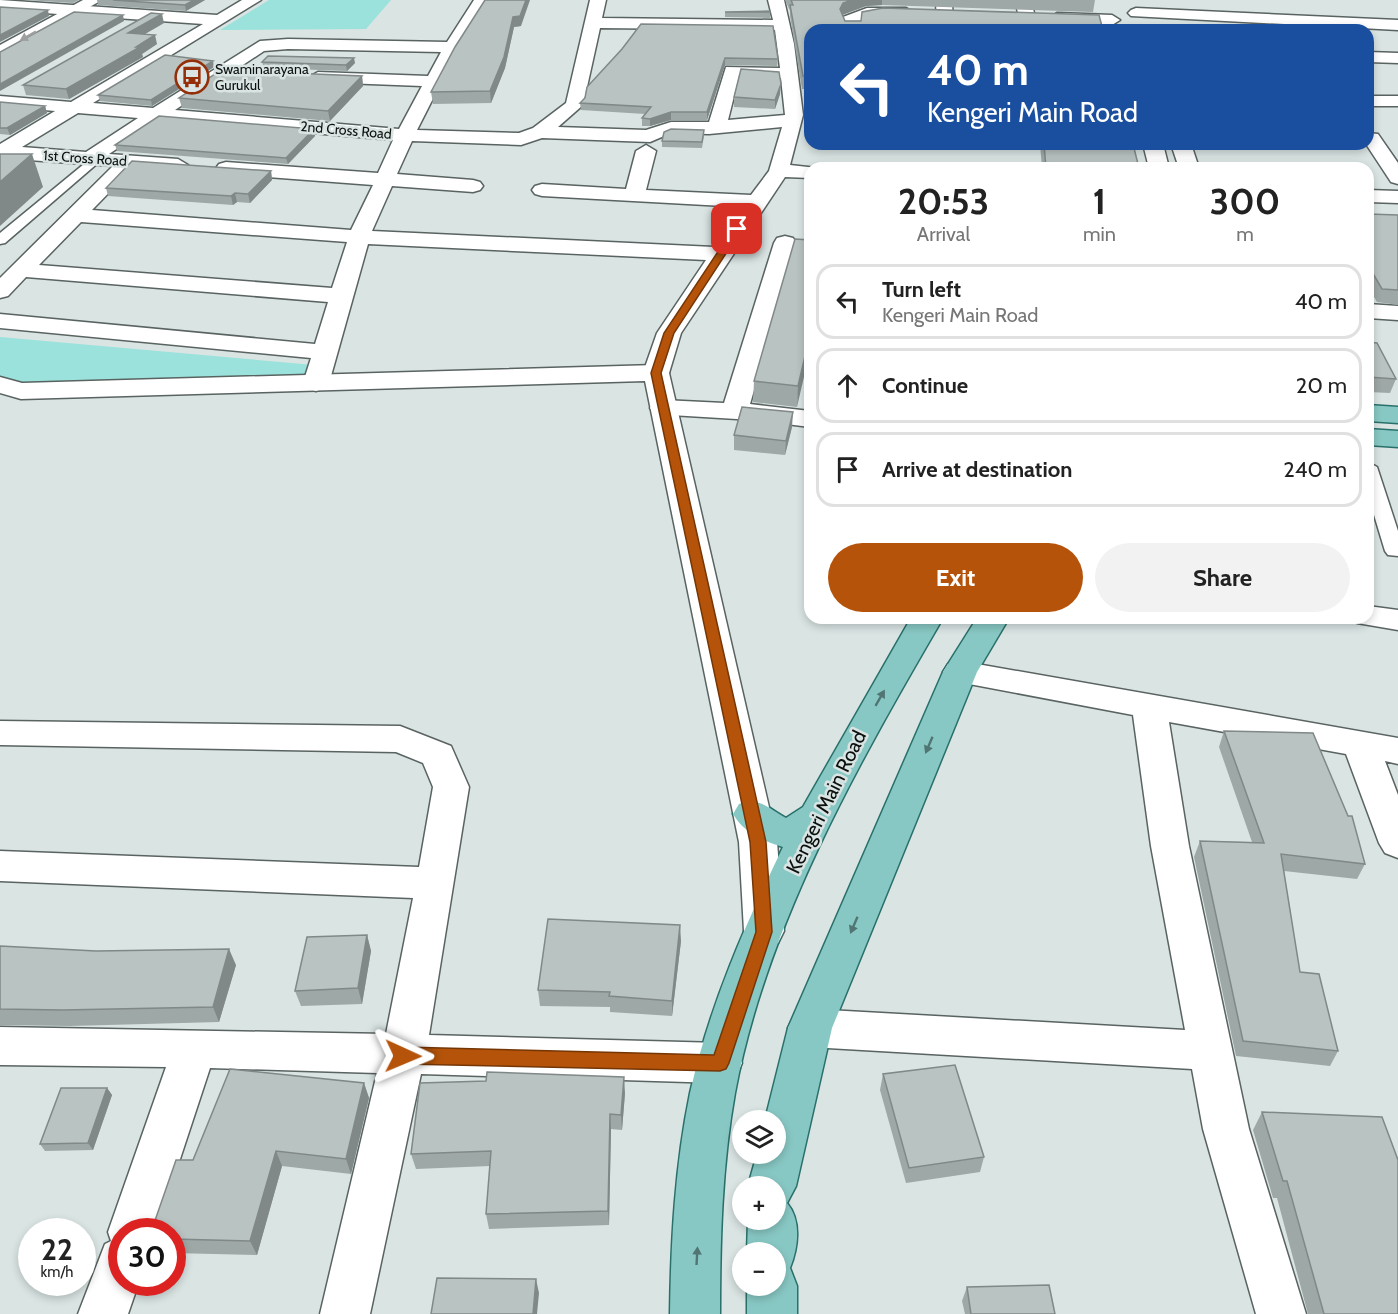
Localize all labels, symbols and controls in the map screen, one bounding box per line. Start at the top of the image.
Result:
one-way arrow [20,31,37,41]
text: 40 m [927,44,1029,96]
icon: left [828,48,906,126]
bus stop icon: Swaminarayana Gurukul [174,59,210,95]
place label: Swaminarayana Gurukul [215,60,309,94]
text: Kengeri Main Road [927,96,1138,129]
street label: 2nd Cross Road [300,117,392,143]
street label: 1st Cross Road [43,146,127,170]
text: 20:53 [898,179,989,223]
text: 1 [1093,179,1106,223]
text: 300 [1210,179,1280,223]
pin [711,203,762,254]
icon: arrive [720,212,753,245]
text: Arrival [917,222,970,246]
text: min [1083,222,1116,246]
text: m [1236,222,1254,246]
text: Turn left [882,276,961,303]
icon: left [831,285,864,318]
text: 40 m [1295,288,1347,315]
text: Kengeri Main Road [882,303,1038,327]
icon: ahead [831,369,864,402]
text: Continue [882,372,968,399]
text: 20 m [1296,372,1347,399]
icon: arrive [831,453,864,486]
text: Arrive at destination [882,456,1072,483]
text: 240 m [1283,456,1347,483]
button: Exit [828,543,1083,612]
button: Share [1095,543,1350,612]
one-way arrow [874,690,885,706]
street label: Kengeri Main Road [781,726,871,878]
one-way arrow [924,737,934,755]
one-way arrow [849,916,858,934]
position arrow [371,1024,435,1088]
map controls [732,1110,786,1296]
button: layers [732,1110,786,1164]
button: + [732,1176,786,1230]
speed limit sign: 30 [108,1218,186,1296]
text: 22 [41,1231,73,1268]
button: − [732,1242,786,1296]
one-way arrow [692,1246,702,1265]
text: km/h [41,1263,73,1281]

